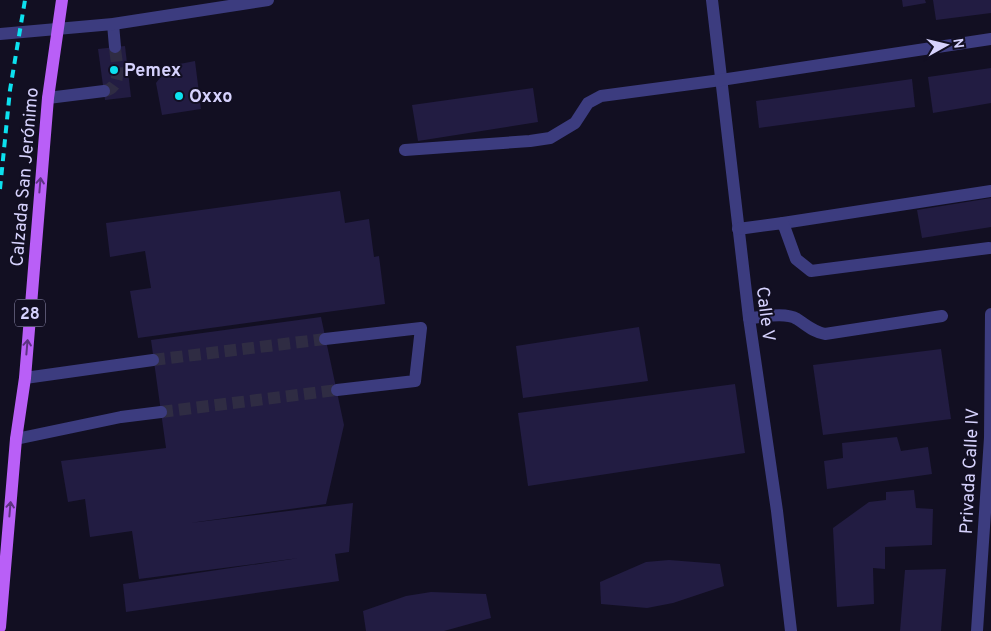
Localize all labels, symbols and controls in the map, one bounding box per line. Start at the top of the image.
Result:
north arrow [921,20,971,70]
text: N [948,37,967,50]
place label: Pemex [124,60,181,83]
marker: Pemex [108,64,120,76]
place label: Oxxo [189,86,232,109]
street label: Calzada San Jerónimo [6,87,45,268]
marker: Oxxo [173,90,185,102]
one-way arrow [36,178,45,194]
street label: Calle V [750,285,779,343]
road number: 28 [15,300,45,326]
one-way arrow [23,340,32,356]
street label: Privada Calle IV [956,407,985,535]
one-way arrow [6,501,15,517]

